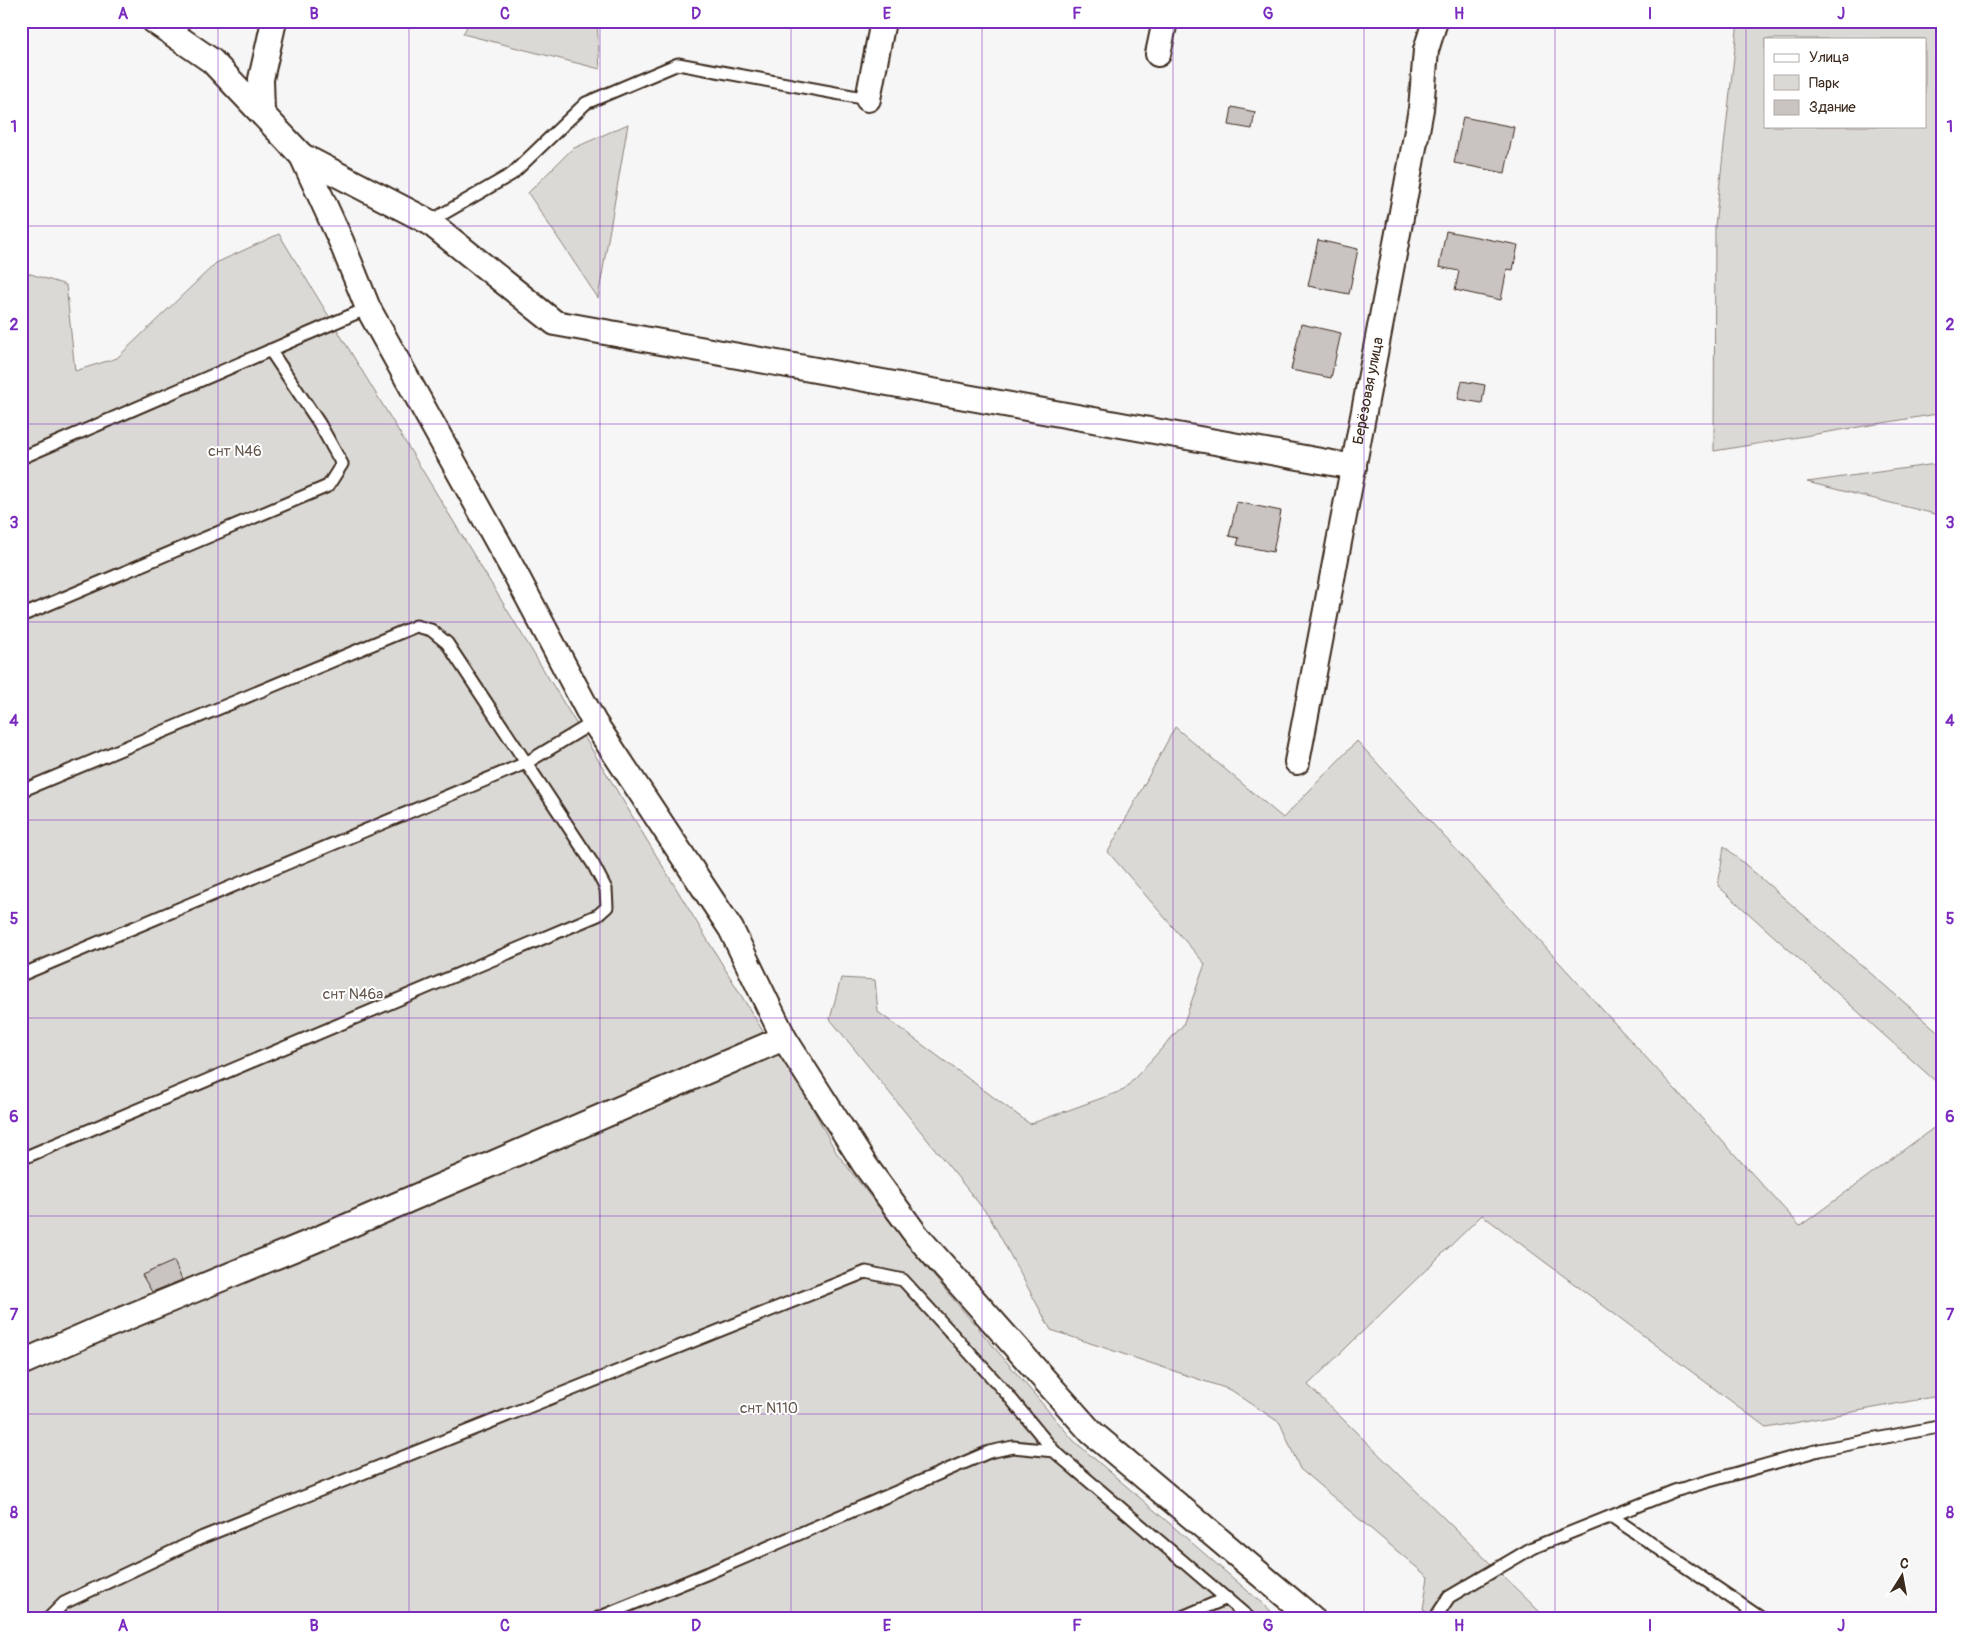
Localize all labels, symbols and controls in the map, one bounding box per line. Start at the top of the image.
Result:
text: A [118,4,129,24]
text: B [309,4,319,24]
text: C [500,4,510,24]
text: D [691,4,701,24]
text: E [883,4,892,24]
text: F [1072,4,1082,24]
text: G [1263,4,1274,24]
text: H [1454,4,1464,24]
text: I [1648,4,1652,24]
text: J [1837,4,1845,24]
legend [1764,38,1926,128]
text: Улица [1809,48,1849,67]
text: Парк [1809,74,1840,93]
text: Здание [1809,98,1856,117]
text: 1 [11,117,17,137]
text: 1 [1947,117,1953,137]
text: 2 [10,315,19,335]
text: 2 [1946,315,1955,335]
street label: Берёзовая улица [1349,335,1388,446]
park label: снт N46 [208,442,262,461]
text: 3 [10,513,19,533]
text: 3 [1946,513,1955,533]
text: 4 [9,711,19,731]
text: 4 [1945,711,1955,731]
text: 5 [10,909,19,929]
text: 5 [1946,909,1955,929]
park label: снт N46а [323,985,383,1004]
text: 6 [9,1107,19,1127]
text: 6 [1945,1107,1955,1127]
text: 7 [10,1305,19,1325]
text: 7 [1946,1305,1955,1325]
park label: снт N110 [740,1399,798,1418]
text: 8 [10,1503,18,1523]
text: 8 [1946,1503,1954,1523]
north arrow [1876,1552,1926,1602]
text: С [1899,1555,1911,1573]
text: A [118,1616,129,1636]
text: B [309,1616,319,1636]
text: C [500,1616,510,1636]
text: D [691,1616,701,1636]
text: E [883,1616,892,1636]
text: F [1072,1616,1082,1636]
text: G [1263,1616,1274,1636]
text: H [1454,1616,1464,1636]
text: I [1648,1616,1652,1636]
text: J [1837,1616,1845,1636]

